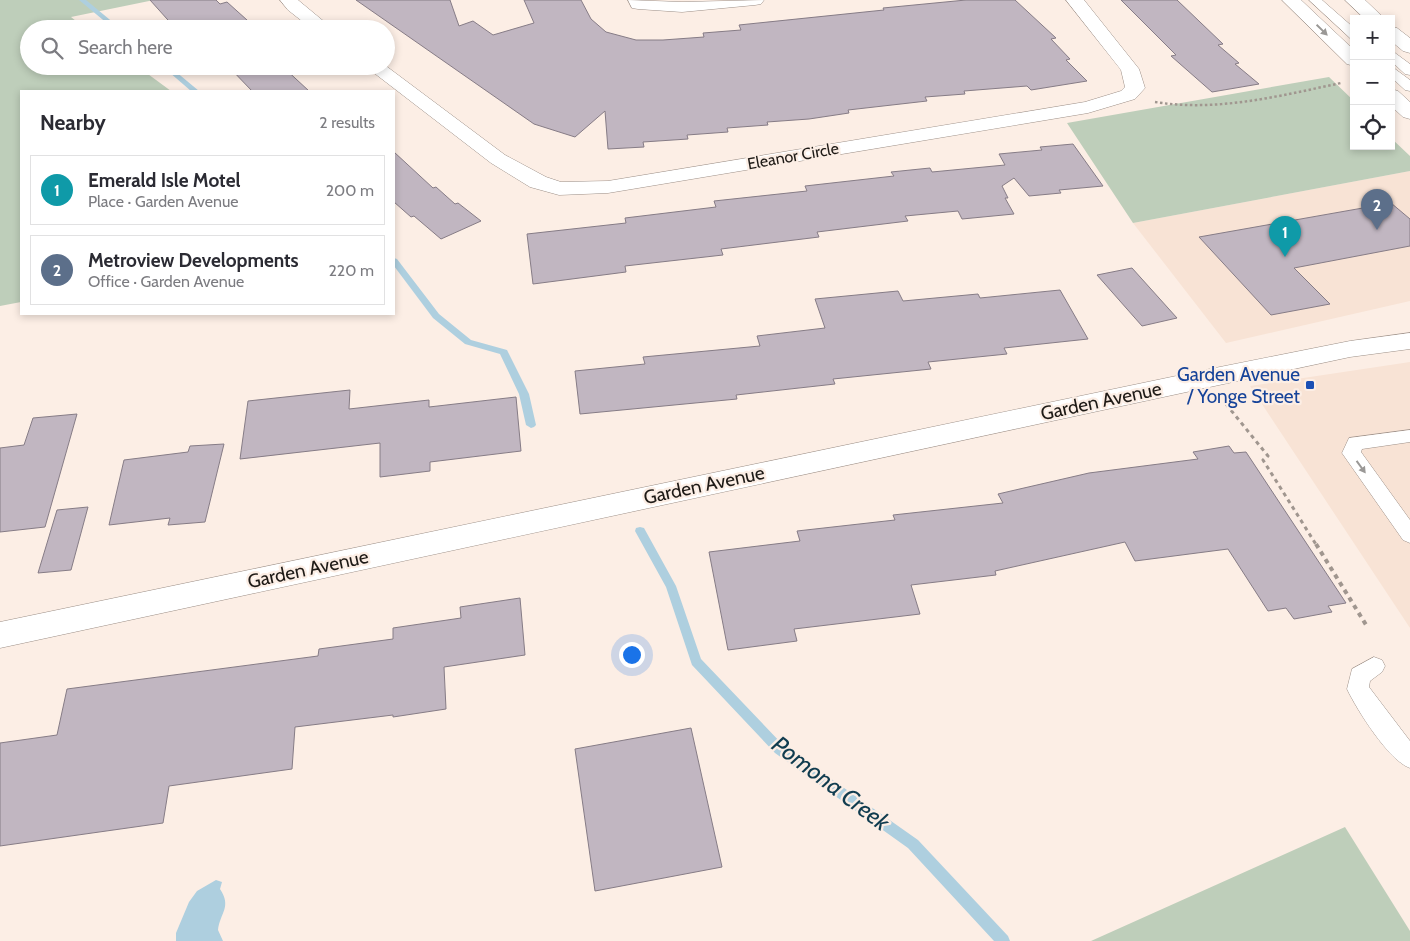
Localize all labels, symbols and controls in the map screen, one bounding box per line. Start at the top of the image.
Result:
map controls [1350,15,1395,150]
button: + [1350,15,1395,60]
search box [20,20,395,75]
one-way arrow [1316,24,1328,36]
icon: search [38,34,66,62]
text: Search here [78,36,172,59]
button: − [1350,60,1395,105]
button: locate [1350,105,1395,150]
text: Nearby [40,110,106,135]
text: 2 results [319,113,375,132]
street label: Eleanor Circle [746,139,840,173]
text: Emerald Isle Motel [88,169,240,192]
text: 1 [54,181,60,200]
text: 200 m [326,181,374,200]
pin: 2 [1361,189,1393,230]
text: Place · Garden Avenue [88,192,239,211]
pin: 1 [1269,216,1301,257]
text: Metroview Developments [88,249,299,272]
text: 2 [53,261,61,280]
text: 220 m [328,261,374,280]
text: Office · Garden Avenue [88,272,244,291]
place label: Garden Avenue / Yonge Street [1177,363,1301,408]
street label: Garden Avenue [1038,377,1164,425]
marker: Garden Avenue / Yonge Street [1304,379,1316,391]
street label: Garden Avenue [641,461,767,509]
one-way arrow [1356,461,1366,474]
street label: Garden Avenue [245,545,371,593]
your location [619,642,645,668]
water label: Pomona Creek [766,729,896,837]

